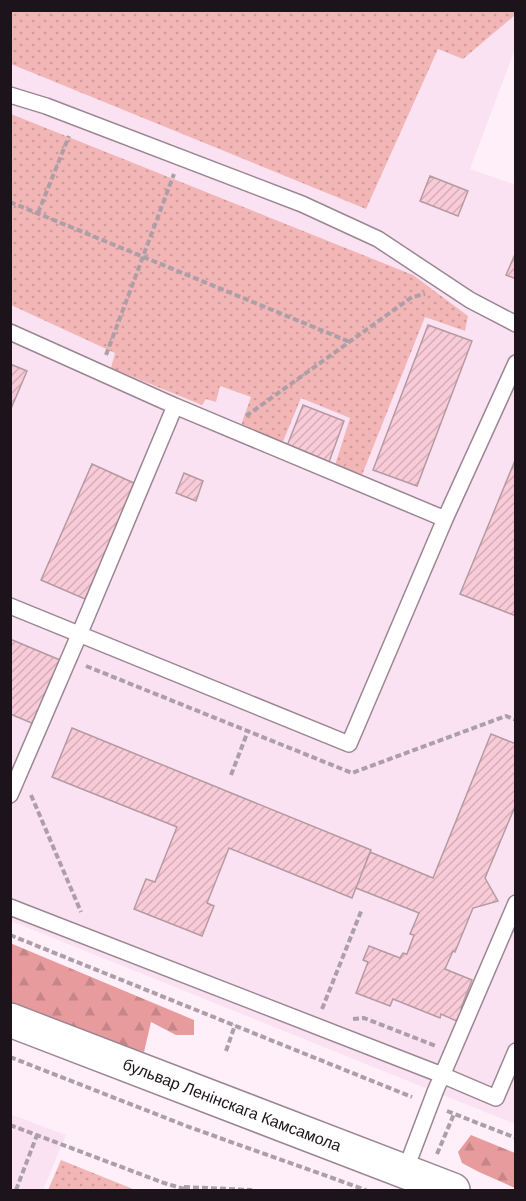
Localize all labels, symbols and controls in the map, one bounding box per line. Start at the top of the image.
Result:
street label: бульвар Ленінскага Камсамола [121,1055,344,1155]

